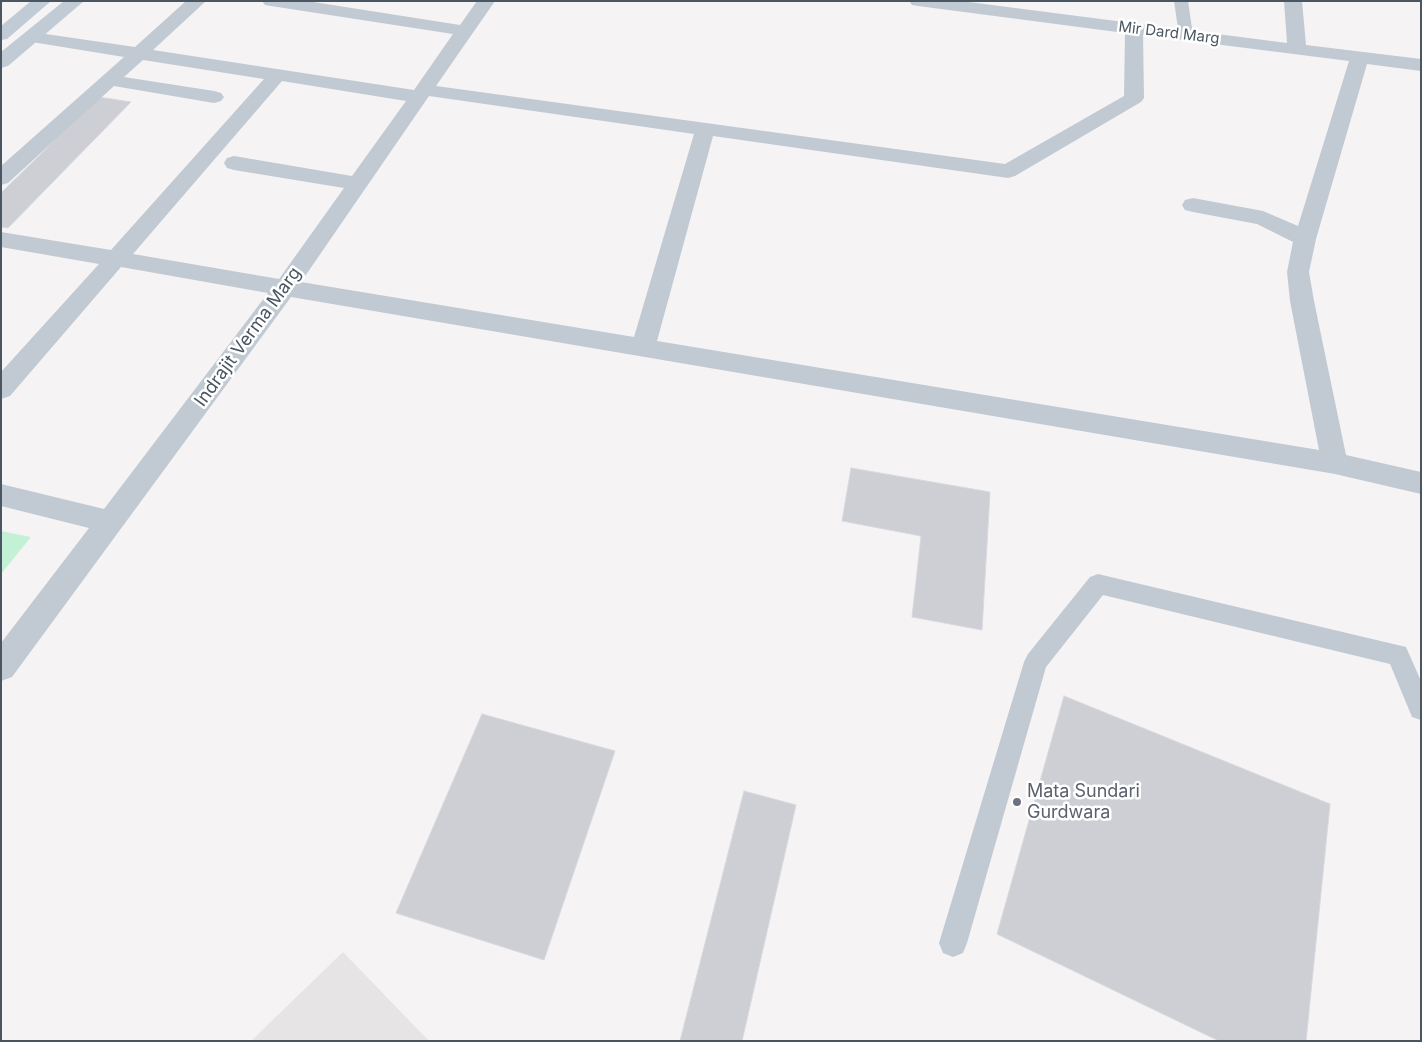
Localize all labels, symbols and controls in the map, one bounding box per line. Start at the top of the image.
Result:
street label: Mir Dard Marg [1117,18,1221,48]
street label: Indrajit Verma Marg [190,263,306,411]
place label: Mata Sundari Gurdwara [1027,781,1140,824]
marker: Mata Sundari Gurdwara [1011,796,1023,808]

